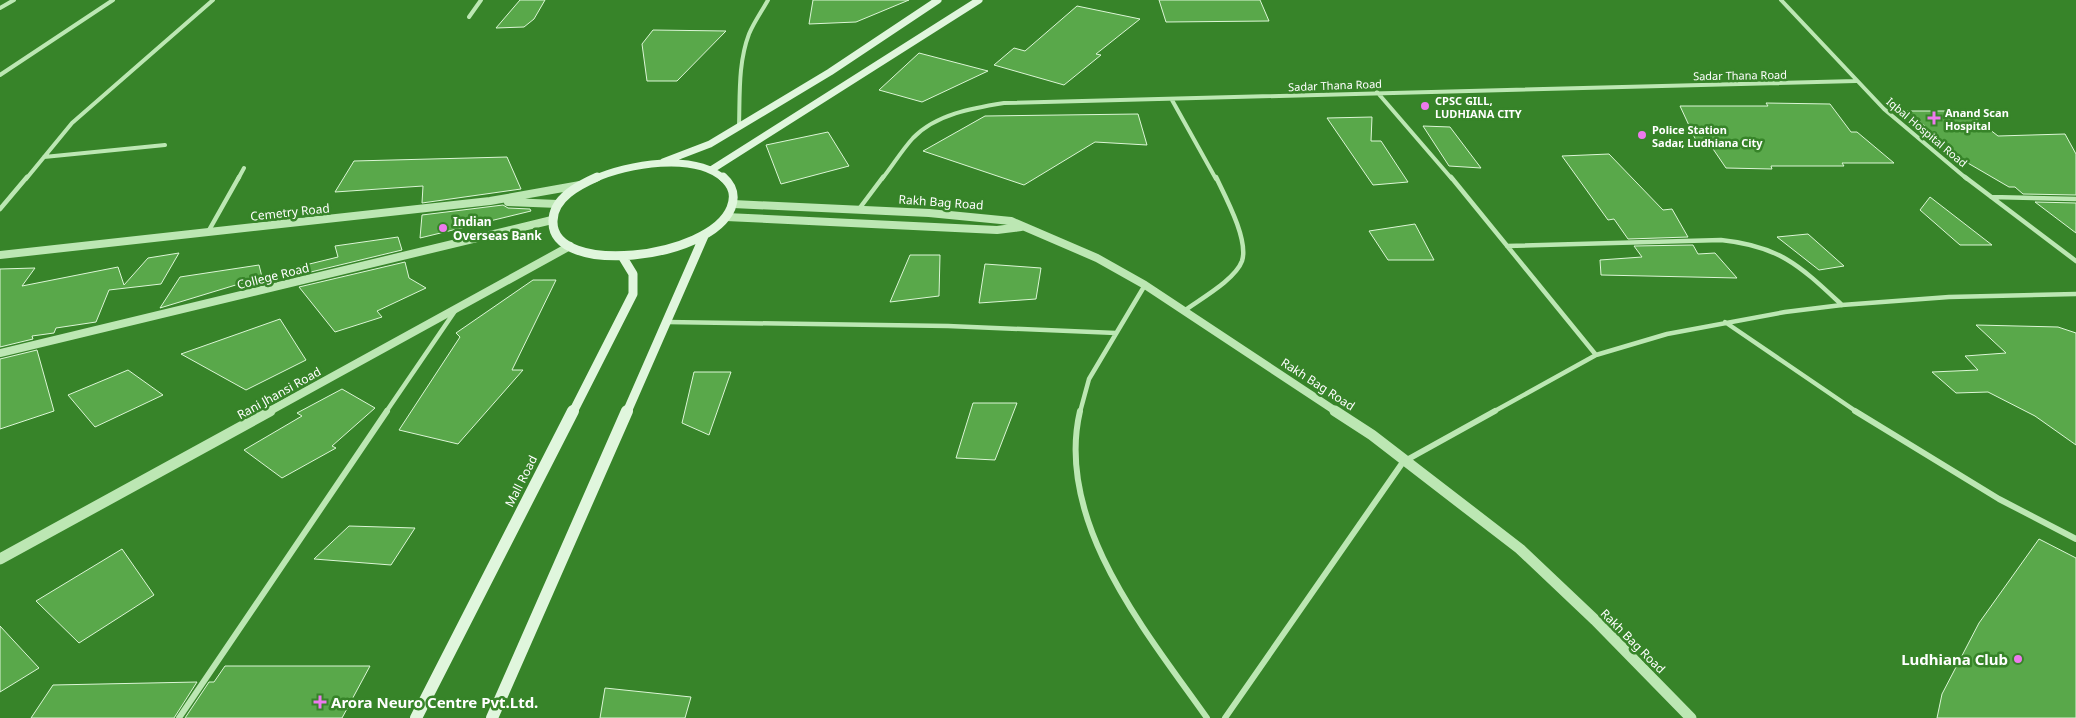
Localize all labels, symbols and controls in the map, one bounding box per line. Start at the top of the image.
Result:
street label: Sadar Thana Road [1693,67,1787,83]
street label: Sadar Thana Road [1288,76,1382,94]
place label: CPSC GILL, LUDHIANA CITY [1435,93,1522,121]
street label: Iqbal Hospital Road [1883,94,1971,170]
marker: CPSC GILL, LUDHIANA CITY [1419,100,1431,112]
place label: Anand Scan Hospital [1945,105,2009,133]
marker: Anand Scan Hospital [1927,111,1941,125]
place label: Police Station Sadar, Ludhiana City [1652,122,1763,150]
marker: Police Station Sadar, Ludhiana City [1636,129,1648,141]
street label: Rakh Bag Road [898,191,984,213]
street label: Cemetry Road [249,199,331,225]
place label: Indian Overseas Bank [453,213,542,244]
marker: Indian Overseas Bank [437,222,449,234]
street label: College Road [235,259,311,293]
street label: Rakh Bag Road [1278,354,1358,414]
street label: Rani Jhansi Road [234,363,324,423]
street label: Mall Road [501,452,541,510]
street label: Rakh Bag Road [1597,605,1669,677]
place label: Ludhiana Club [1901,649,2008,669]
marker: Ludhiana Club [2012,653,2024,665]
place label: Arora Neuro Centre Pvt.Ltd. [331,692,538,712]
marker: Arora Neuro Centre Pvt.Ltd. [313,695,327,709]

